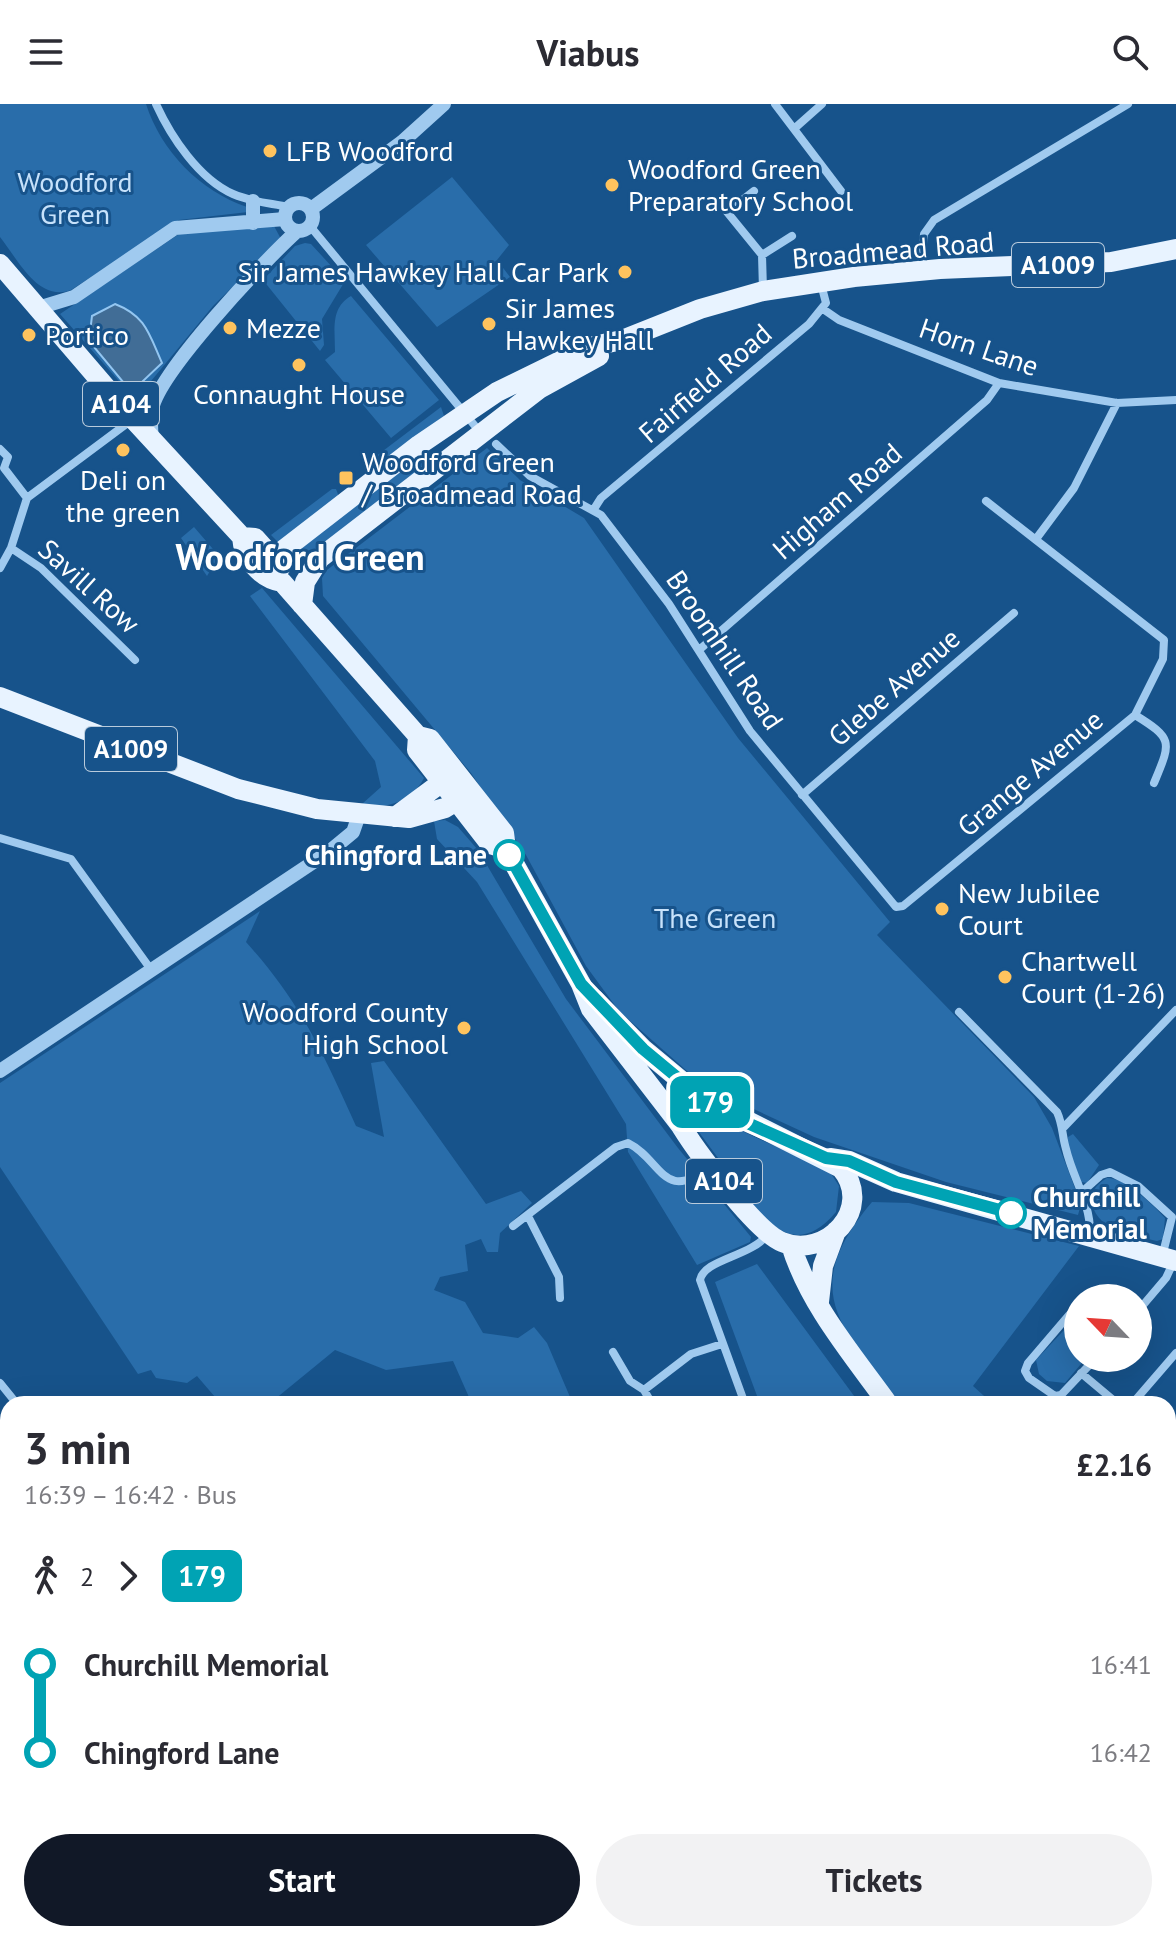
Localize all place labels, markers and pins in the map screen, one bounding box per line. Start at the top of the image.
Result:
place label: LFB Woodford [286,132,454,169]
marker: LFB Woodford [261,142,279,160]
place label: Woodford Green Preparatory School [628,150,853,219]
marker: Woodford Green Preparatory School [603,176,621,194]
place label: Sir James Hawkey Hall Car Park [237,253,610,290]
marker: Sir James Hawkey Hall Car Park [616,263,634,281]
place label: Sir James Hawkey Hall [505,289,654,358]
place label: Mezze [246,309,321,346]
marker: Sir James Hawkey Hall [480,315,498,333]
place label: Portico [45,316,129,353]
marker: Mezze [221,319,239,337]
marker: Portico [20,326,38,344]
marker: Connaught House [290,356,308,374]
place label: Connaught House [193,375,405,412]
marker: Deli on the green [114,441,132,459]
place label: Woodford Green / Broadmead Road [360,443,582,512]
place label: Deli on the green [66,461,180,530]
marker: Woodford Green / Broadmead Road [337,469,355,487]
place label: Chingford Lane [305,836,487,873]
marker: Chingford Lane [494,840,524,870]
place label: New Jubilee Court [958,874,1100,943]
marker: New Jubilee Court [933,900,951,918]
place label: Chartwell Court (1-26) [1021,942,1165,1011]
marker: Chartwell Court (1-26) [996,968,1014,986]
place label: Woodford County High School [242,993,448,1062]
marker: Woodford County High School [455,1019,473,1037]
place label: Churchill Memorial [1033,1178,1147,1247]
marker: Churchill Memorial [996,1198,1026,1228]

